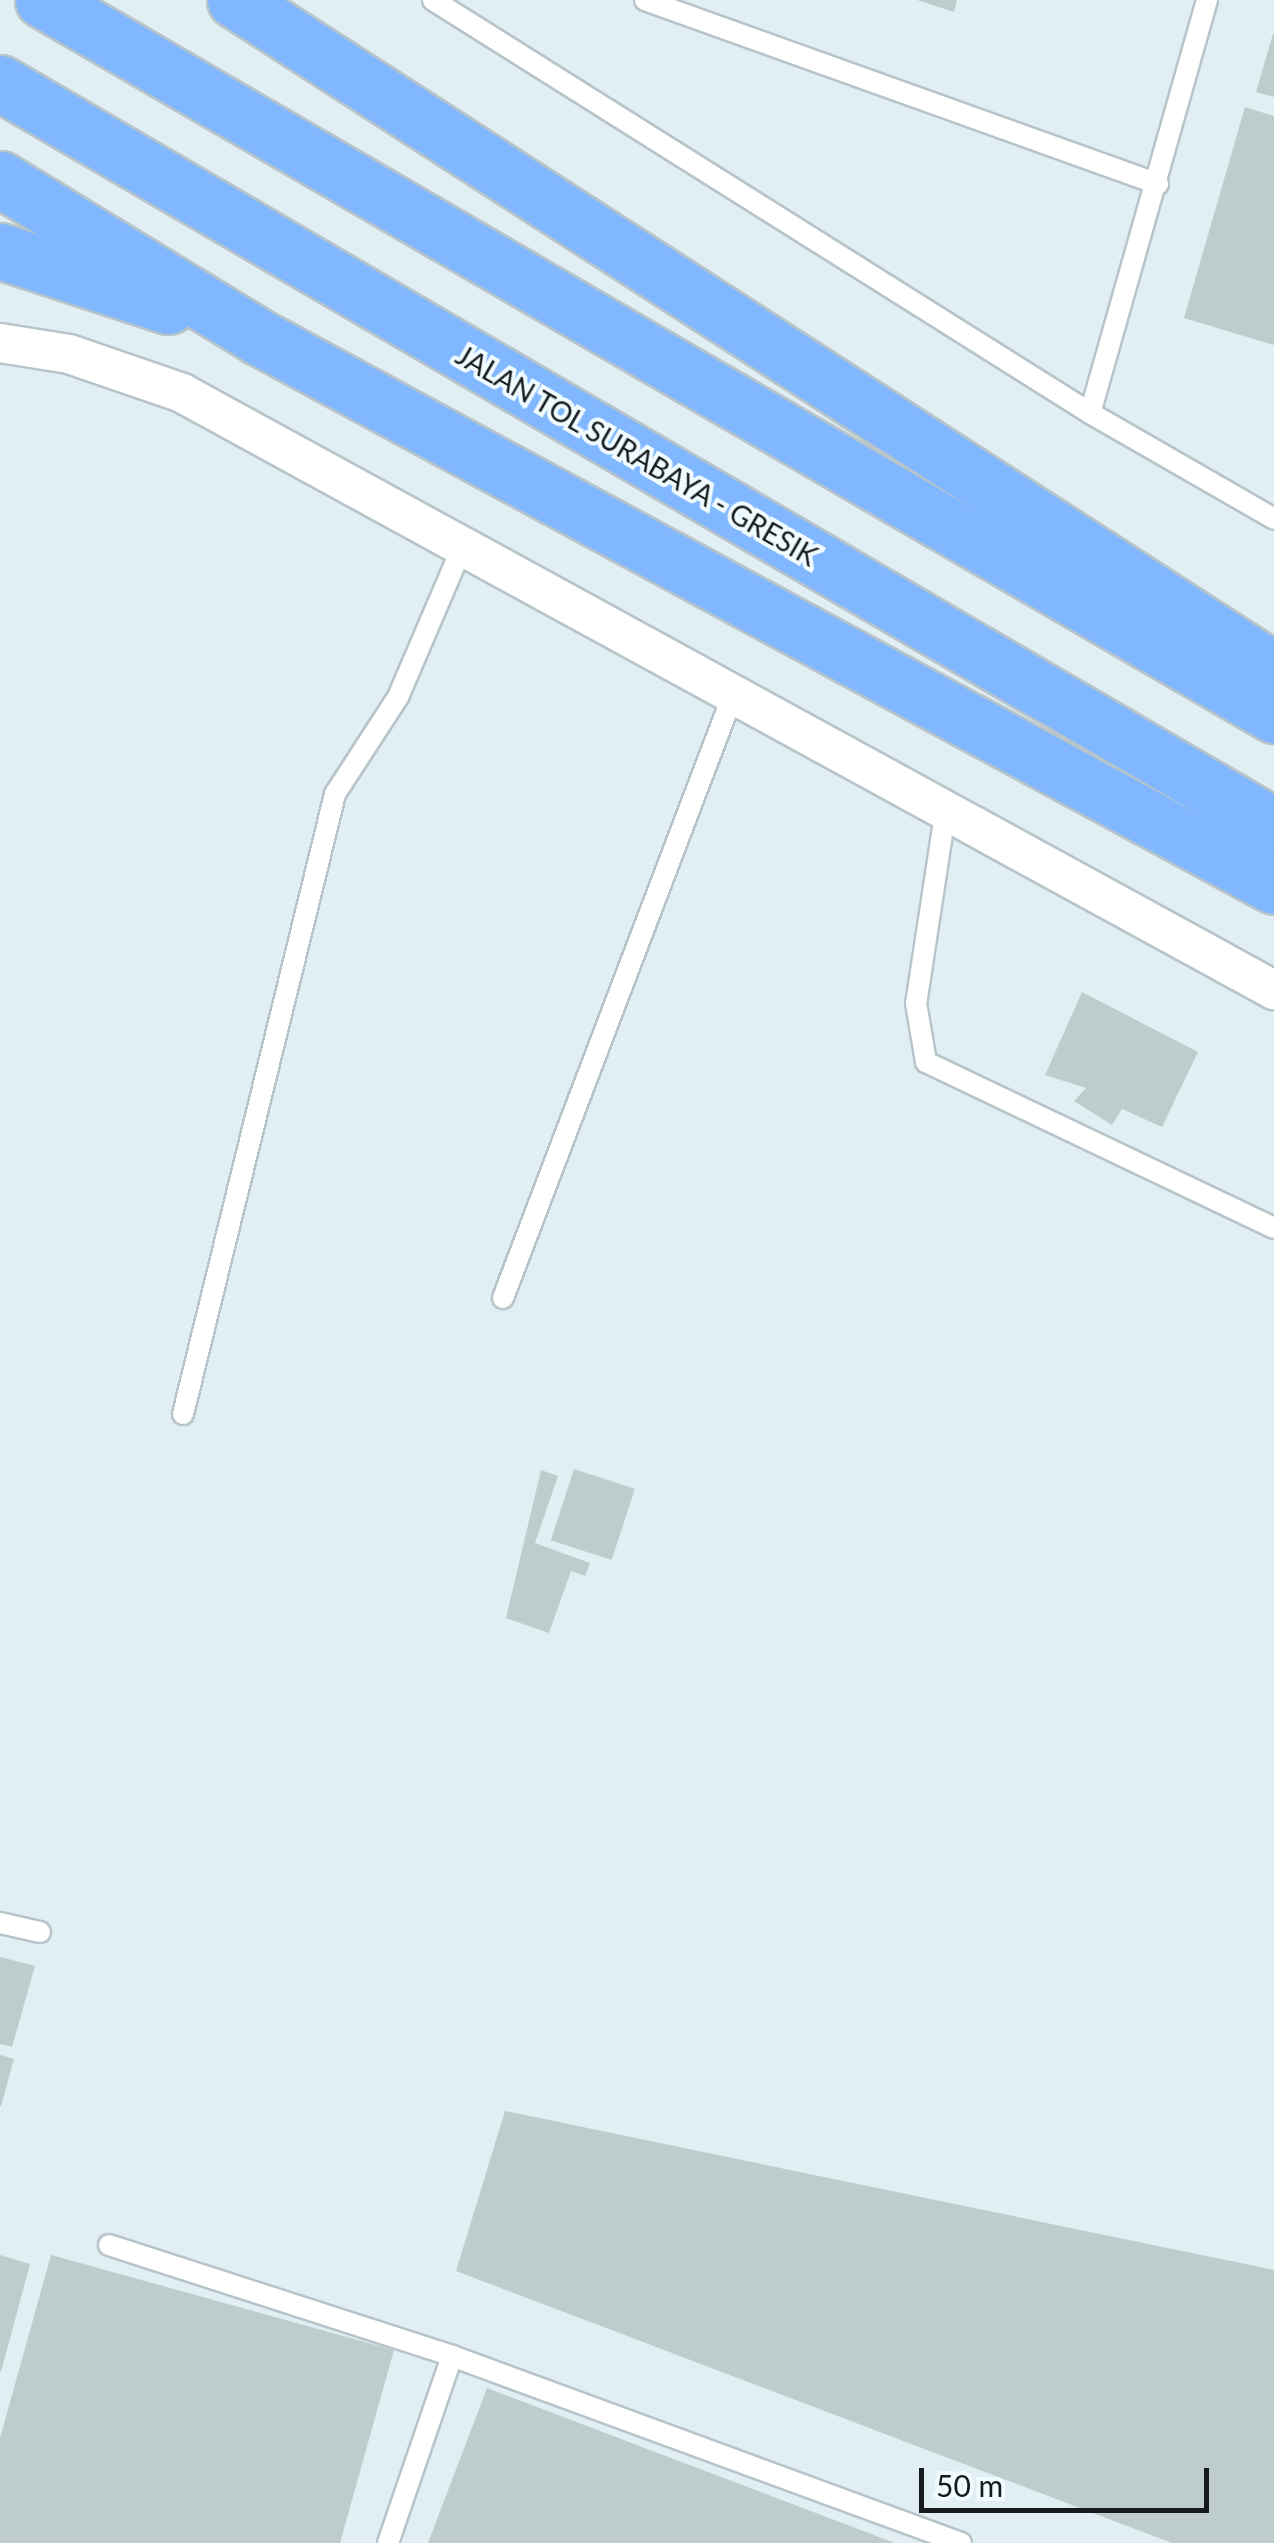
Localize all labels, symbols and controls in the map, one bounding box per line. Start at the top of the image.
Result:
street label: JALAN TOL SURABAYA - GRESIK [449,337,825,573]
scale bar [924,2448,1214,2510]
text: 50 m [936,2467,1003,2503]

